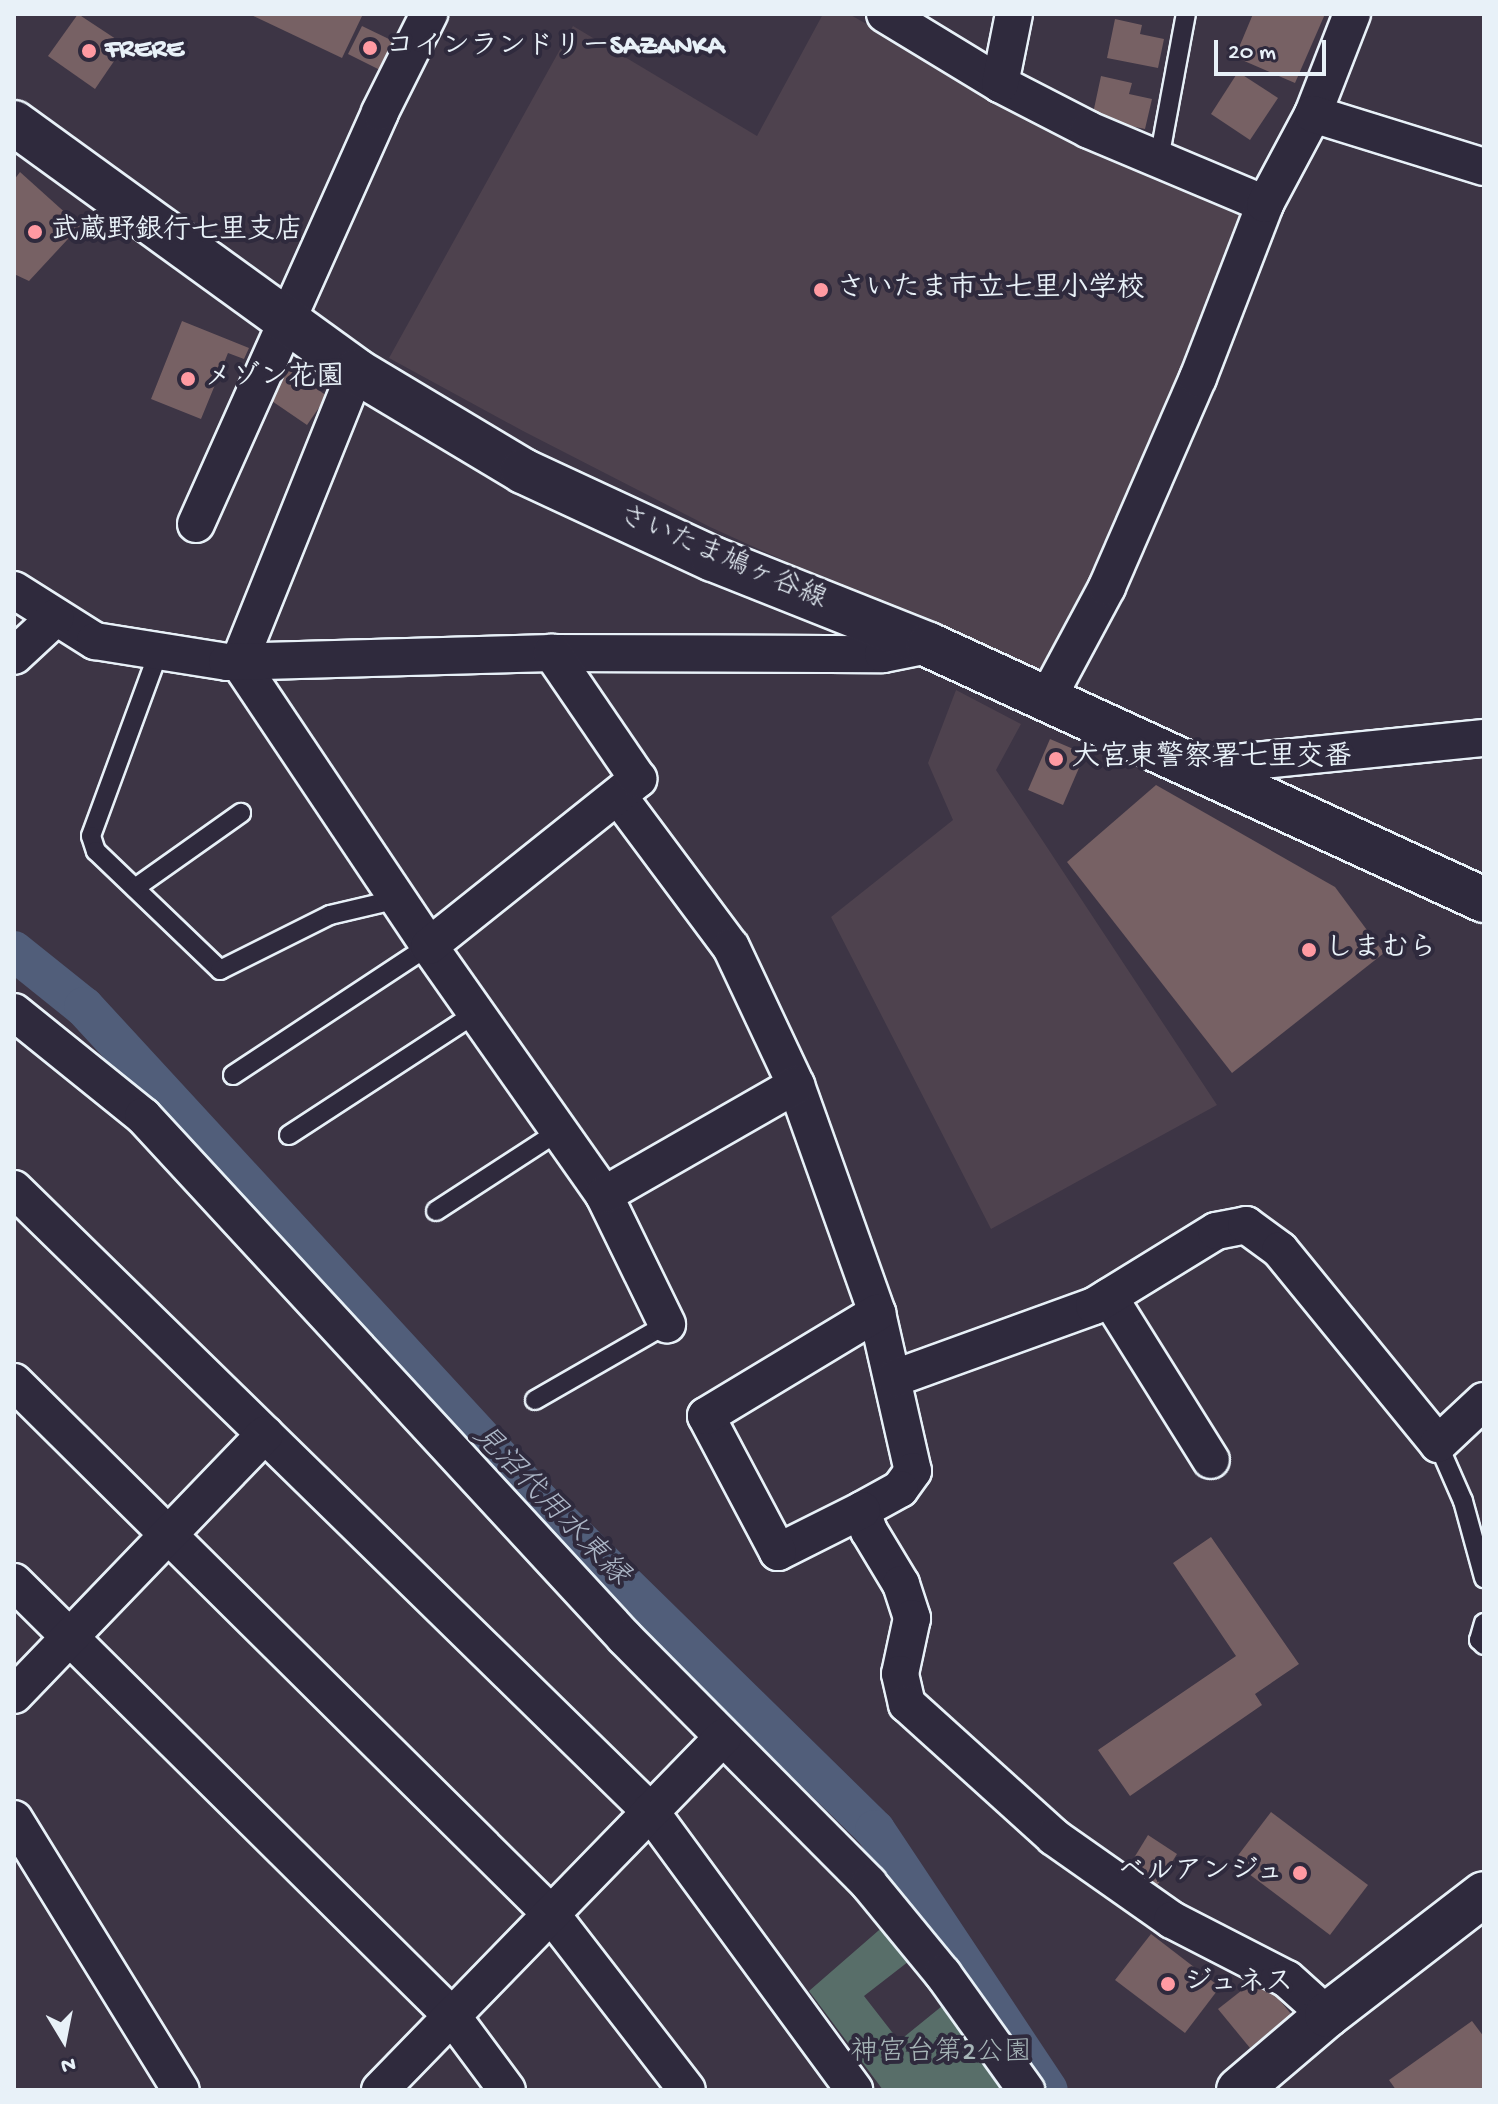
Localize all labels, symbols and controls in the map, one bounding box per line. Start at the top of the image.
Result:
scale bar [1218,24,1330,74]
place label: コインランドリーSAZANKA [386,31,724,65]
place label: FRERE [105,34,184,68]
marker: コインランドリーSAZANKA [361,39,379,57]
text: 20 m [1228,39,1276,68]
marker: FRERE [80,42,98,60]
place label: 武蔵野銀行七里支店 [51,215,303,249]
marker: 武蔵野銀行七里支店 [26,223,44,241]
place label: さいたま市立七里小学校 [837,273,1145,307]
marker: さいたま市立七里小学校 [812,281,830,299]
place label: メゾン花園 [204,362,344,396]
marker: メゾン花園 [179,370,197,388]
street label: さいたま鳩ヶ谷線 [612,500,832,618]
place label: 大宮東警察署七里交番 [1072,742,1352,776]
marker: 大宮東警察署七里交番 [1047,750,1065,768]
place label: しまむら [1325,933,1437,967]
marker: しまむら [1300,941,1318,959]
water label: 見沼代用水東縁 [463,1419,635,1595]
place label: ベルアンジュ [1116,1856,1284,1890]
marker: ベルアンジュ [1291,1864,1309,1882]
place label: ジュネス [1184,1967,1296,2001]
marker: ジュネス [1159,1975,1177,1993]
north arrow [24,2000,104,2080]
park label: 神宮台第2公園 [850,2037,1032,2071]
text: N [59,2050,78,2078]

